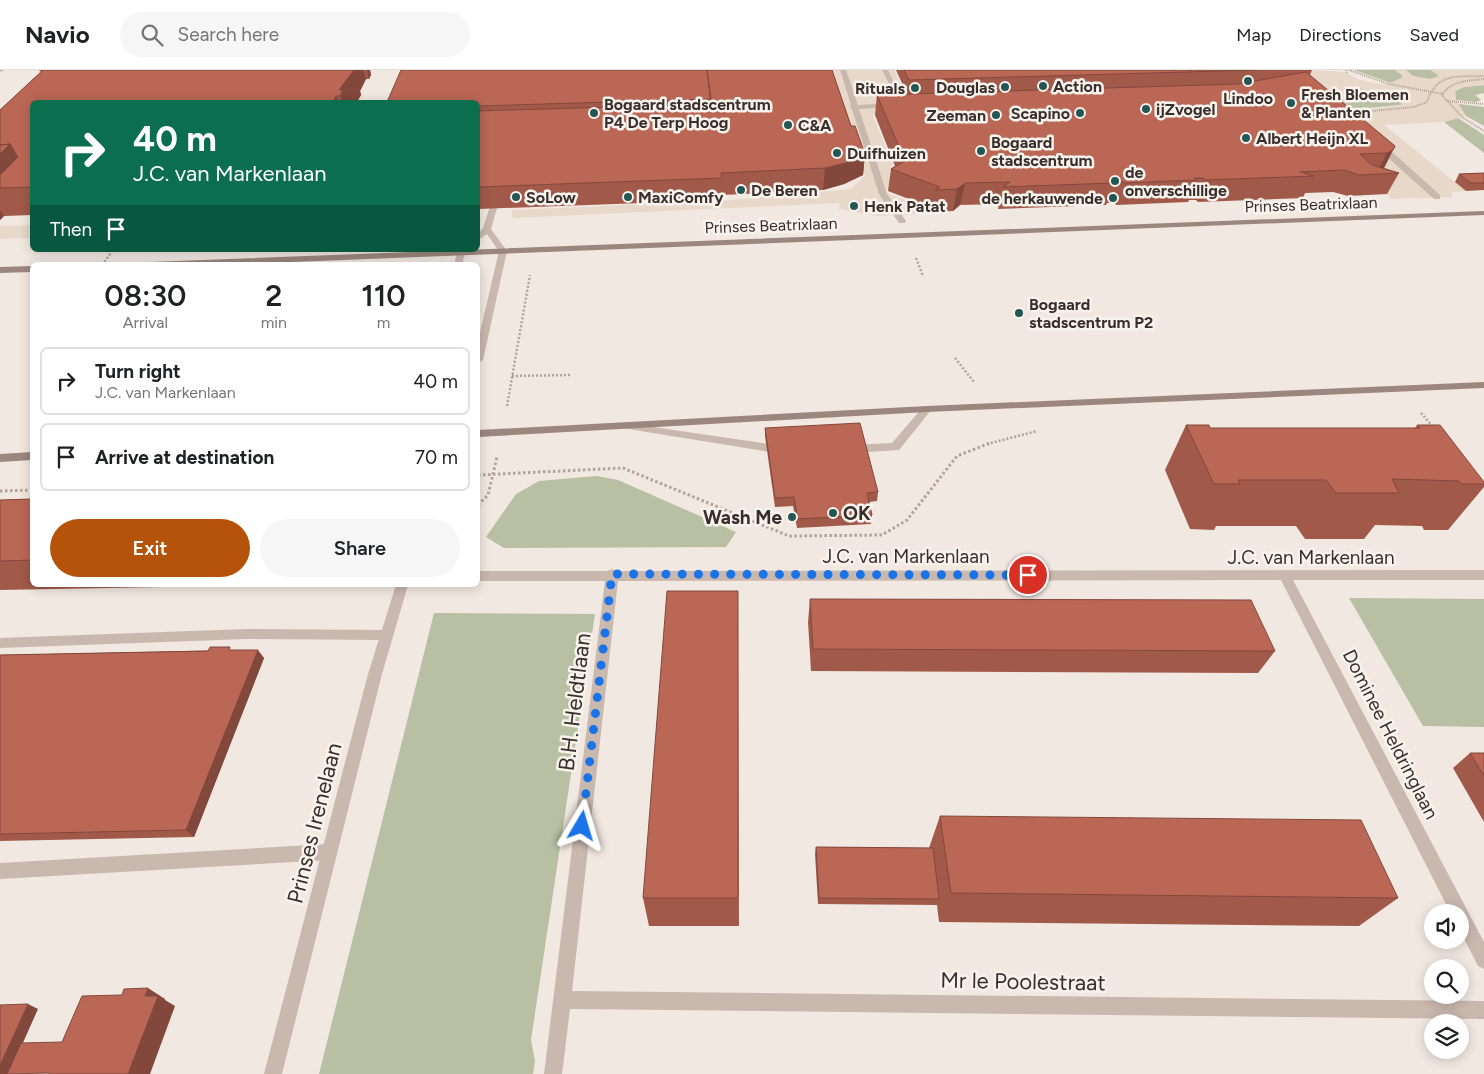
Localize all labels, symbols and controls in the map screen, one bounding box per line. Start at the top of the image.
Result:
search box [120,12,470,57]
text: Navio [25,20,90,49]
icon: search [138,21,166,49]
text: Search here [178,23,279,46]
text: Map [1236,24,1271,46]
text: Directions [1299,24,1381,46]
text: Saved [1409,24,1459,46]
marker: Lindoo [1242,75,1254,87]
place label: Action [1053,77,1102,96]
place label: Douglas [936,78,996,97]
place label: Rituals [855,79,906,98]
marker: Action [1037,80,1049,92]
marker: Douglas [999,81,1011,93]
marker: Rituals [909,82,921,94]
place label: Fresh Bloemen & Planten [1301,85,1409,122]
place label: Lindoo [1223,89,1273,108]
place label: Bogaard stadscentrum P4 De Terp Hoog [604,95,771,132]
marker: Fresh Bloemen & Planten [1285,97,1297,109]
place label: ijZvogel [1156,100,1215,119]
marker: ijZvogel [1140,103,1152,115]
place label: Scapino [1011,104,1070,123]
place label: Zeeman [927,106,986,125]
marker: Bogaard stadscentrum P4 De Terp Hoog [588,107,600,119]
marker: Scapino [1074,107,1086,119]
marker: Zeeman [990,109,1002,121]
place label: C&A [798,116,832,135]
text: 40 m [133,118,217,160]
marker: C&A [782,119,794,131]
icon: right [50,120,115,185]
place label: Albert Heijn XL [1256,129,1369,148]
marker: Albert Heijn XL [1240,132,1252,144]
place label: Bogaard stadscentrum [991,133,1093,170]
place label: Duifhuizen [847,144,926,163]
marker: Bogaard stadscentrum [975,145,987,157]
marker: Duifhuizen [831,147,843,159]
text: J.C. van Markenlaan [133,160,326,187]
place label: de onverschillige [1125,163,1227,200]
marker: de onverschillige [1109,175,1121,187]
place label: De Beren [751,181,818,200]
marker: De Beren [735,184,747,196]
place label: SoLow [526,188,577,207]
place label: MaxiComfy [638,188,724,207]
place label: de herkauwende [982,189,1103,208]
marker: SoLow [510,191,522,203]
marker: MaxiComfy [622,191,634,203]
marker: de herkauwende [1107,192,1119,204]
street label: Prinses Beatrixlaan [1244,193,1378,216]
place label: Henk Patat [864,197,946,216]
marker: Henk Patat [848,200,860,212]
street label: Prinses Beatrixlaan [704,214,838,237]
icon: arrive [102,215,130,243]
text: Then [50,218,92,241]
text: 08:30 [104,277,186,314]
text: 2 [265,277,282,314]
text: 110 [361,277,406,314]
place label: Bogaard stadscentrum P2 [1029,295,1153,332]
marker: Bogaard stadscentrum P2 [1013,307,1025,319]
text: Arrival [123,313,168,332]
text: min [261,313,287,332]
text: m [377,313,390,332]
text: Turn right [95,360,181,383]
icon: right [52,367,80,395]
text: 40 m [413,370,458,393]
text: J.C. van Markenlaan [95,383,236,402]
icon: arrive [52,443,80,471]
text: Arrive at destination [95,446,274,469]
text: 70 m [415,446,458,469]
place label: OK [843,502,871,525]
place label: Wash Me [703,506,782,529]
marker: OK [827,507,839,519]
marker: Wash Me [786,511,798,523]
button: Exit [50,519,250,577]
button: Share [260,519,460,577]
street label: J.C. van Markenlaan [822,545,990,568]
street label: J.C. van Markenlaan [1227,546,1395,569]
pin [1007,554,1049,596]
icon: arrive [1014,561,1042,589]
street label: B.H. Heldtlaan [553,632,596,773]
street label: Dominee Heldringlaan [1338,646,1443,823]
street label: Prinses Irenelaan [281,740,348,906]
position arrow [555,799,607,851]
map controls [1424,904,1469,1059]
button: sound [1424,904,1469,949]
button: search [1424,959,1469,1004]
street label: Mr le Poolestraat [940,967,1106,996]
button: layers [1424,1014,1469,1059]

